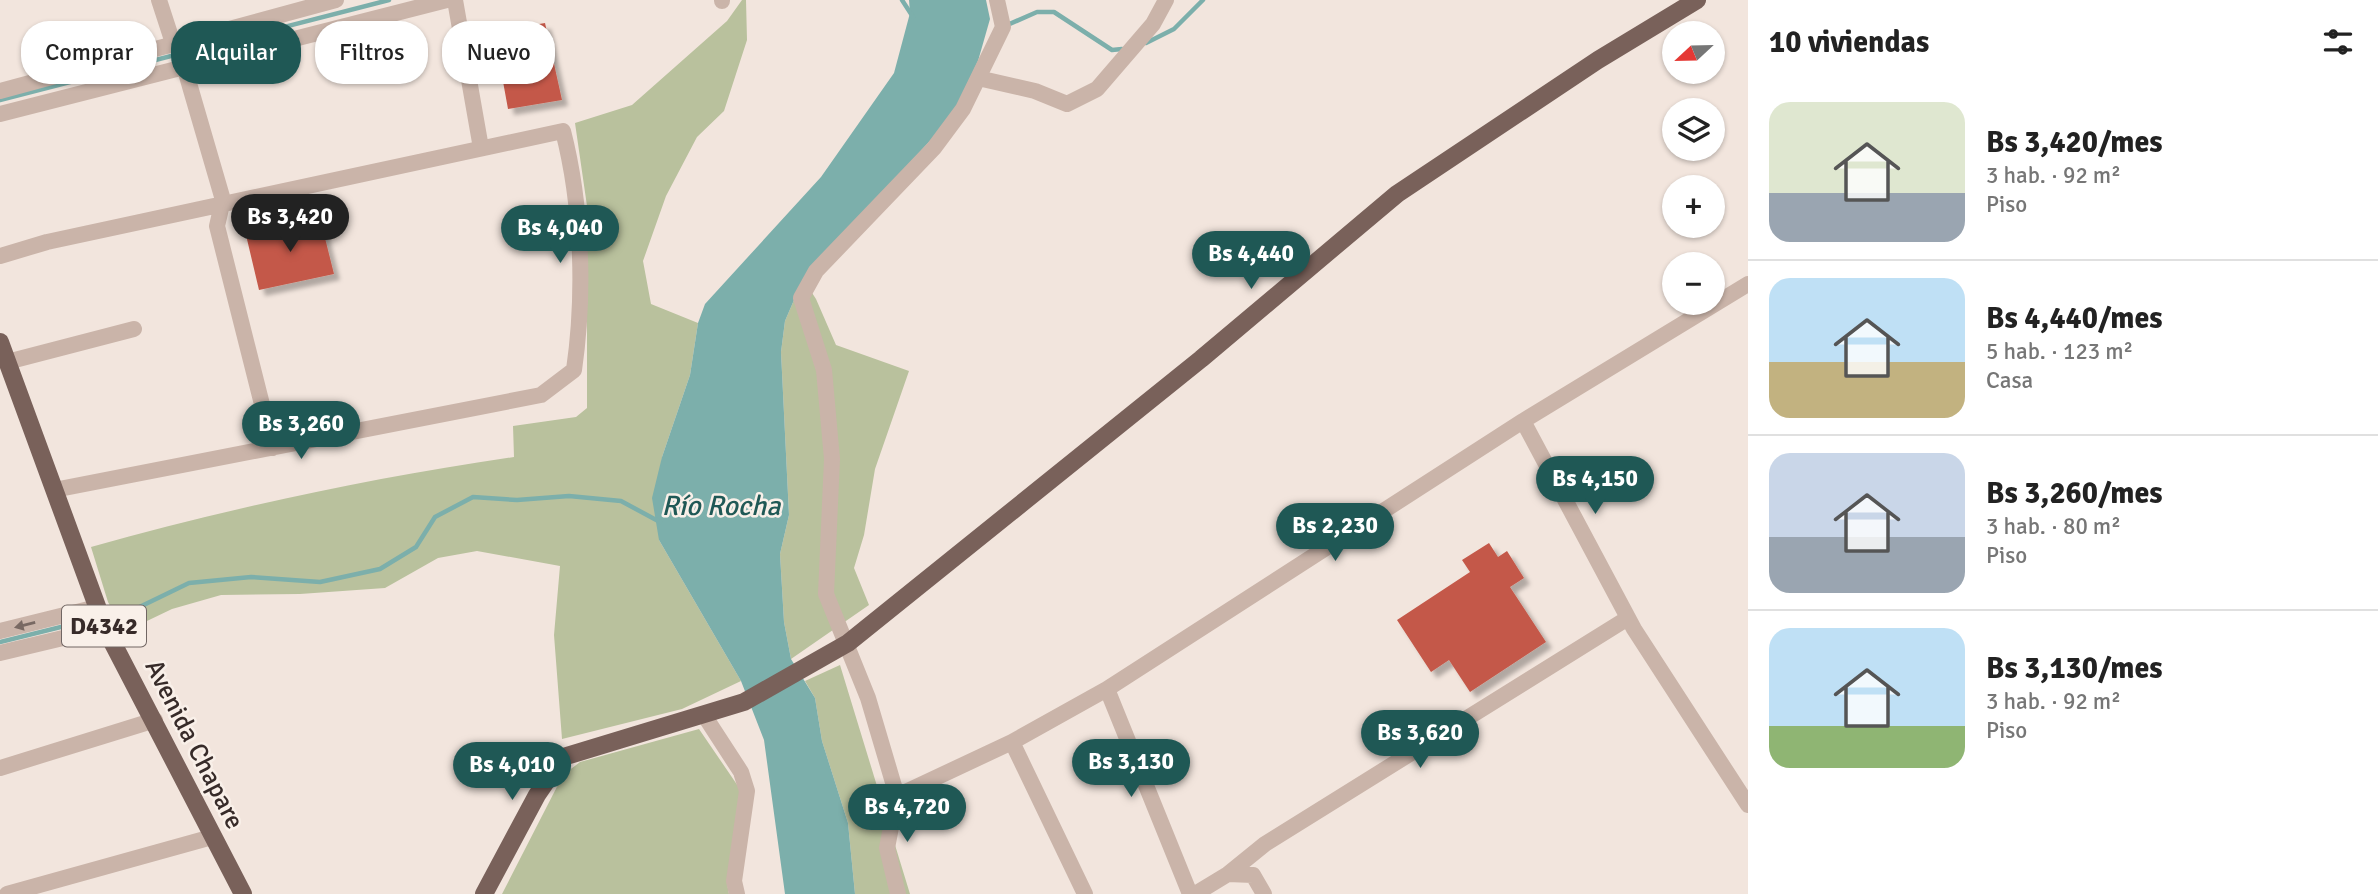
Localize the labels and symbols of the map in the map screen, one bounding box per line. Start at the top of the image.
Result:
north arrow [1662,21,1726,84]
pin: Bs 3,420 [218,194,362,254]
pin: Bs 4,040 [488,205,632,265]
pin: Bs 4,440 [1179,232,1323,291]
pin: Bs 3,260 [229,402,373,461]
pin: Bs 4,150 [1523,456,1667,516]
water label: Río Rocha [662,489,781,523]
pin: Bs 2,230 [1263,504,1407,563]
road number: D4342 [62,606,146,646]
one-way arrow [14,620,36,631]
street label: Avenida Chapare [138,654,251,835]
pin: Bs 3,620 [1348,710,1492,770]
pin: Bs 3,130 [1059,740,1203,799]
pin: Bs 4,010 [440,742,584,802]
pin: Bs 4,720 [835,784,979,844]

